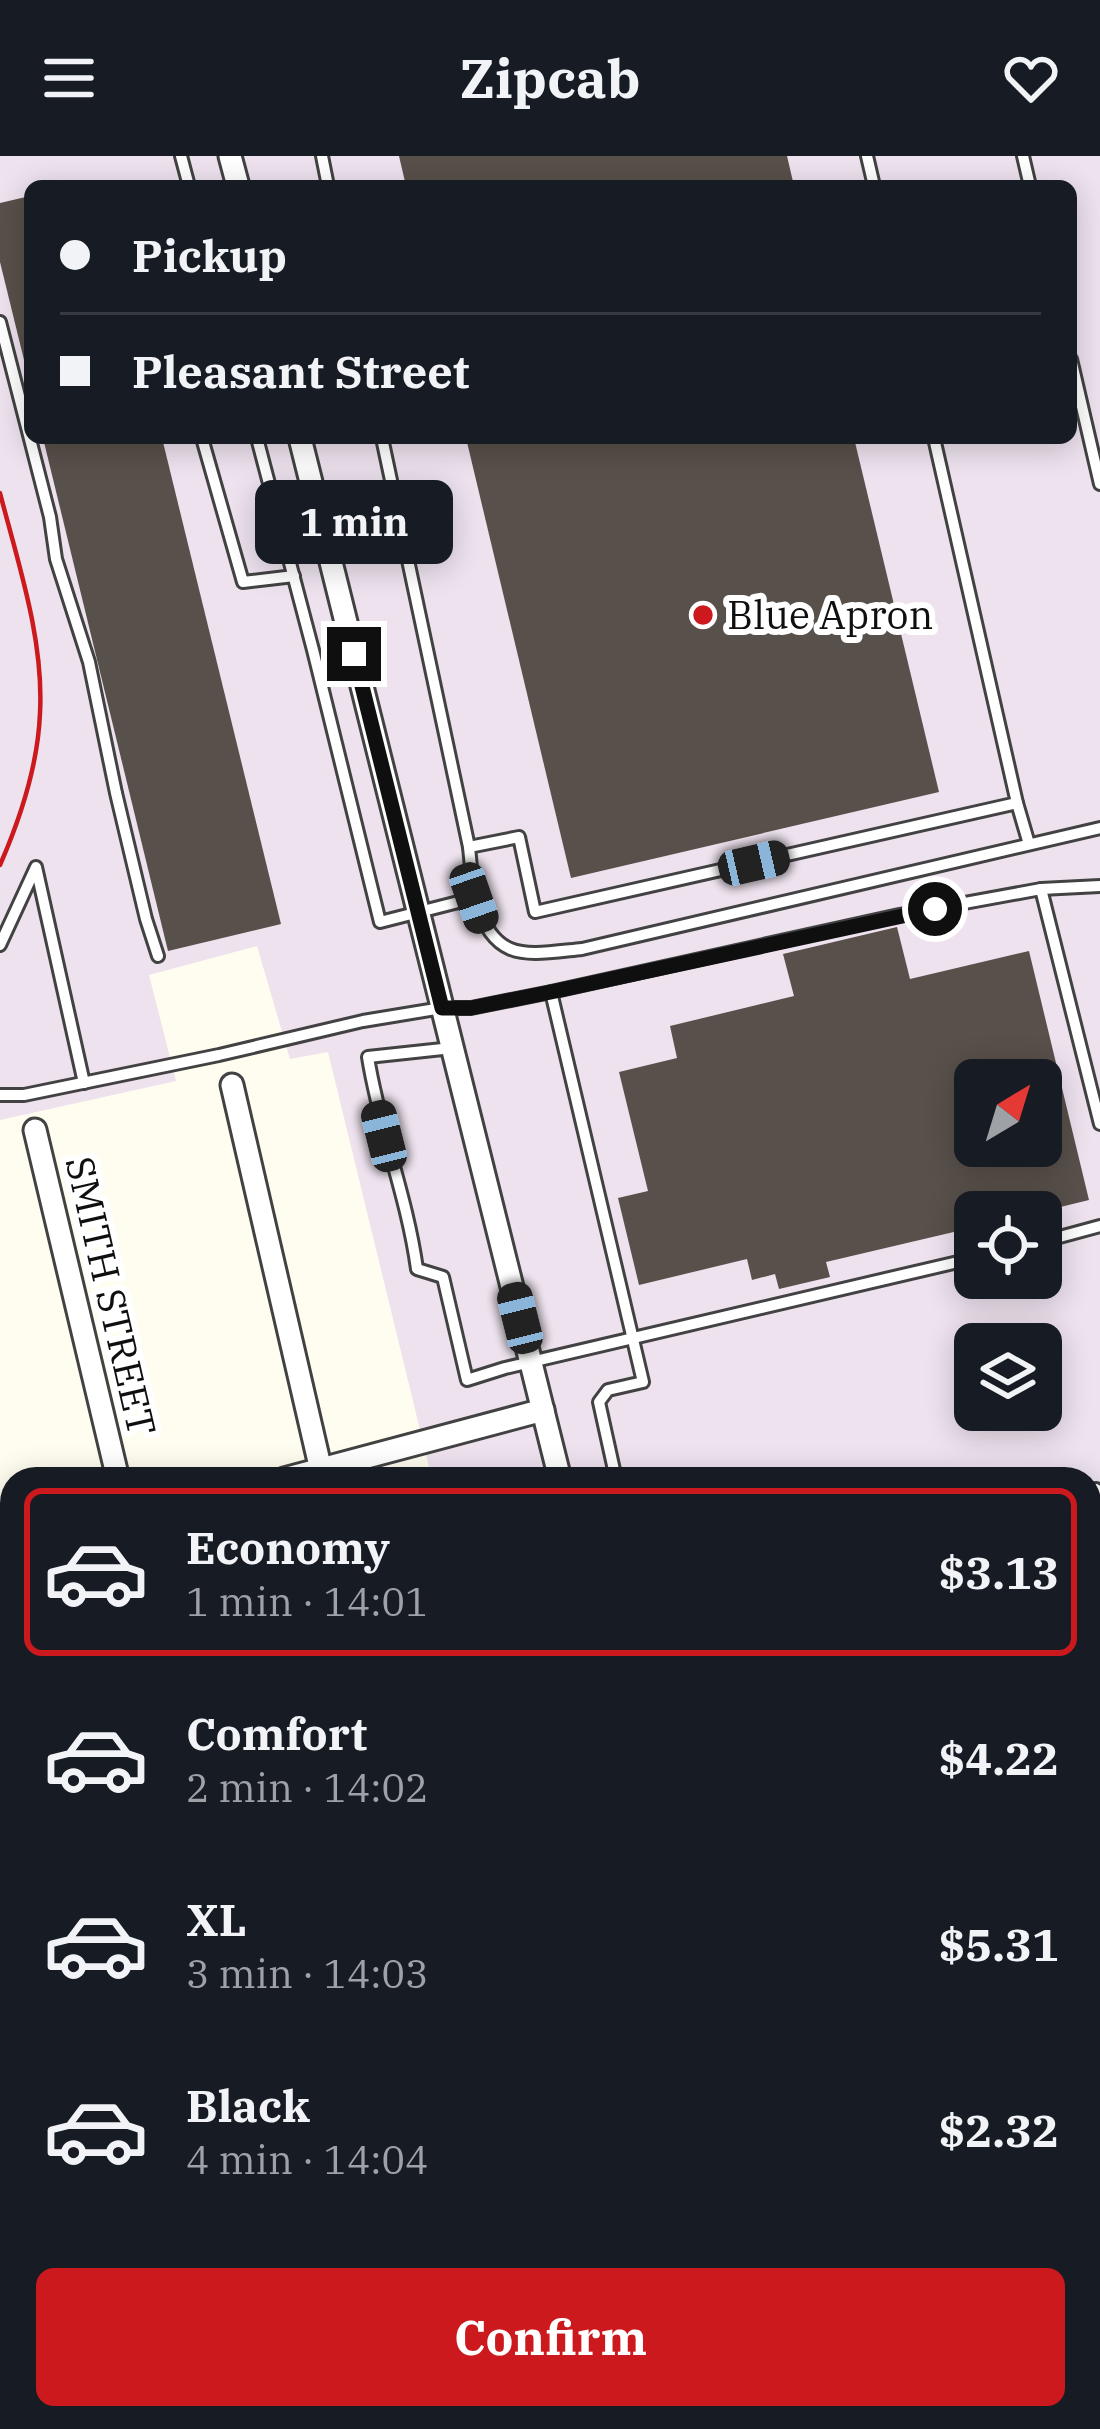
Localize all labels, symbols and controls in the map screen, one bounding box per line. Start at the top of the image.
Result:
text: Zipcab [459,43,641,113]
icon: menu [36,45,102,111]
icon: heart [998,45,1064,111]
text: Pickup [132,226,287,284]
text: Pleasant Street [132,342,470,400]
callout: 1 min [255,480,453,564]
text: 1 min [299,496,409,547]
place label: Blue Apron [727,589,933,640]
marker: Blue Apron [690,602,716,628]
route end [327,627,381,681]
car [715,837,793,889]
car [445,858,503,938]
route start [908,882,962,936]
north arrow [954,1059,1062,1167]
map controls [954,1059,1062,1431]
car [358,1097,410,1175]
street label: SMITH STREET [55,1151,168,1441]
button: locate [954,1191,1062,1299]
car [494,1279,546,1357]
button: layers [954,1323,1062,1431]
icon: car [42,1518,150,1626]
text: Economy [186,1518,390,1576]
text: $3.13 [939,1543,1059,1601]
text: 1 min · 14:01 [186,1576,428,1627]
icon: car [42,1704,150,1812]
text: Comfort [186,1704,367,1762]
text: $4.22 [939,1729,1059,1787]
text: 2 min · 14:02 [186,1762,428,1813]
icon: car [42,1890,150,1998]
text: XL [186,1890,247,1948]
text: $5.31 [939,1915,1059,1973]
text: 3 min · 14:03 [186,1948,428,1999]
icon: car [42,2076,150,2184]
text: Black [186,2076,310,2134]
text: $2.32 [939,2101,1059,2159]
text: 4 min · 14:04 [186,2134,428,2185]
button: Confirm [36,2268,1065,2406]

